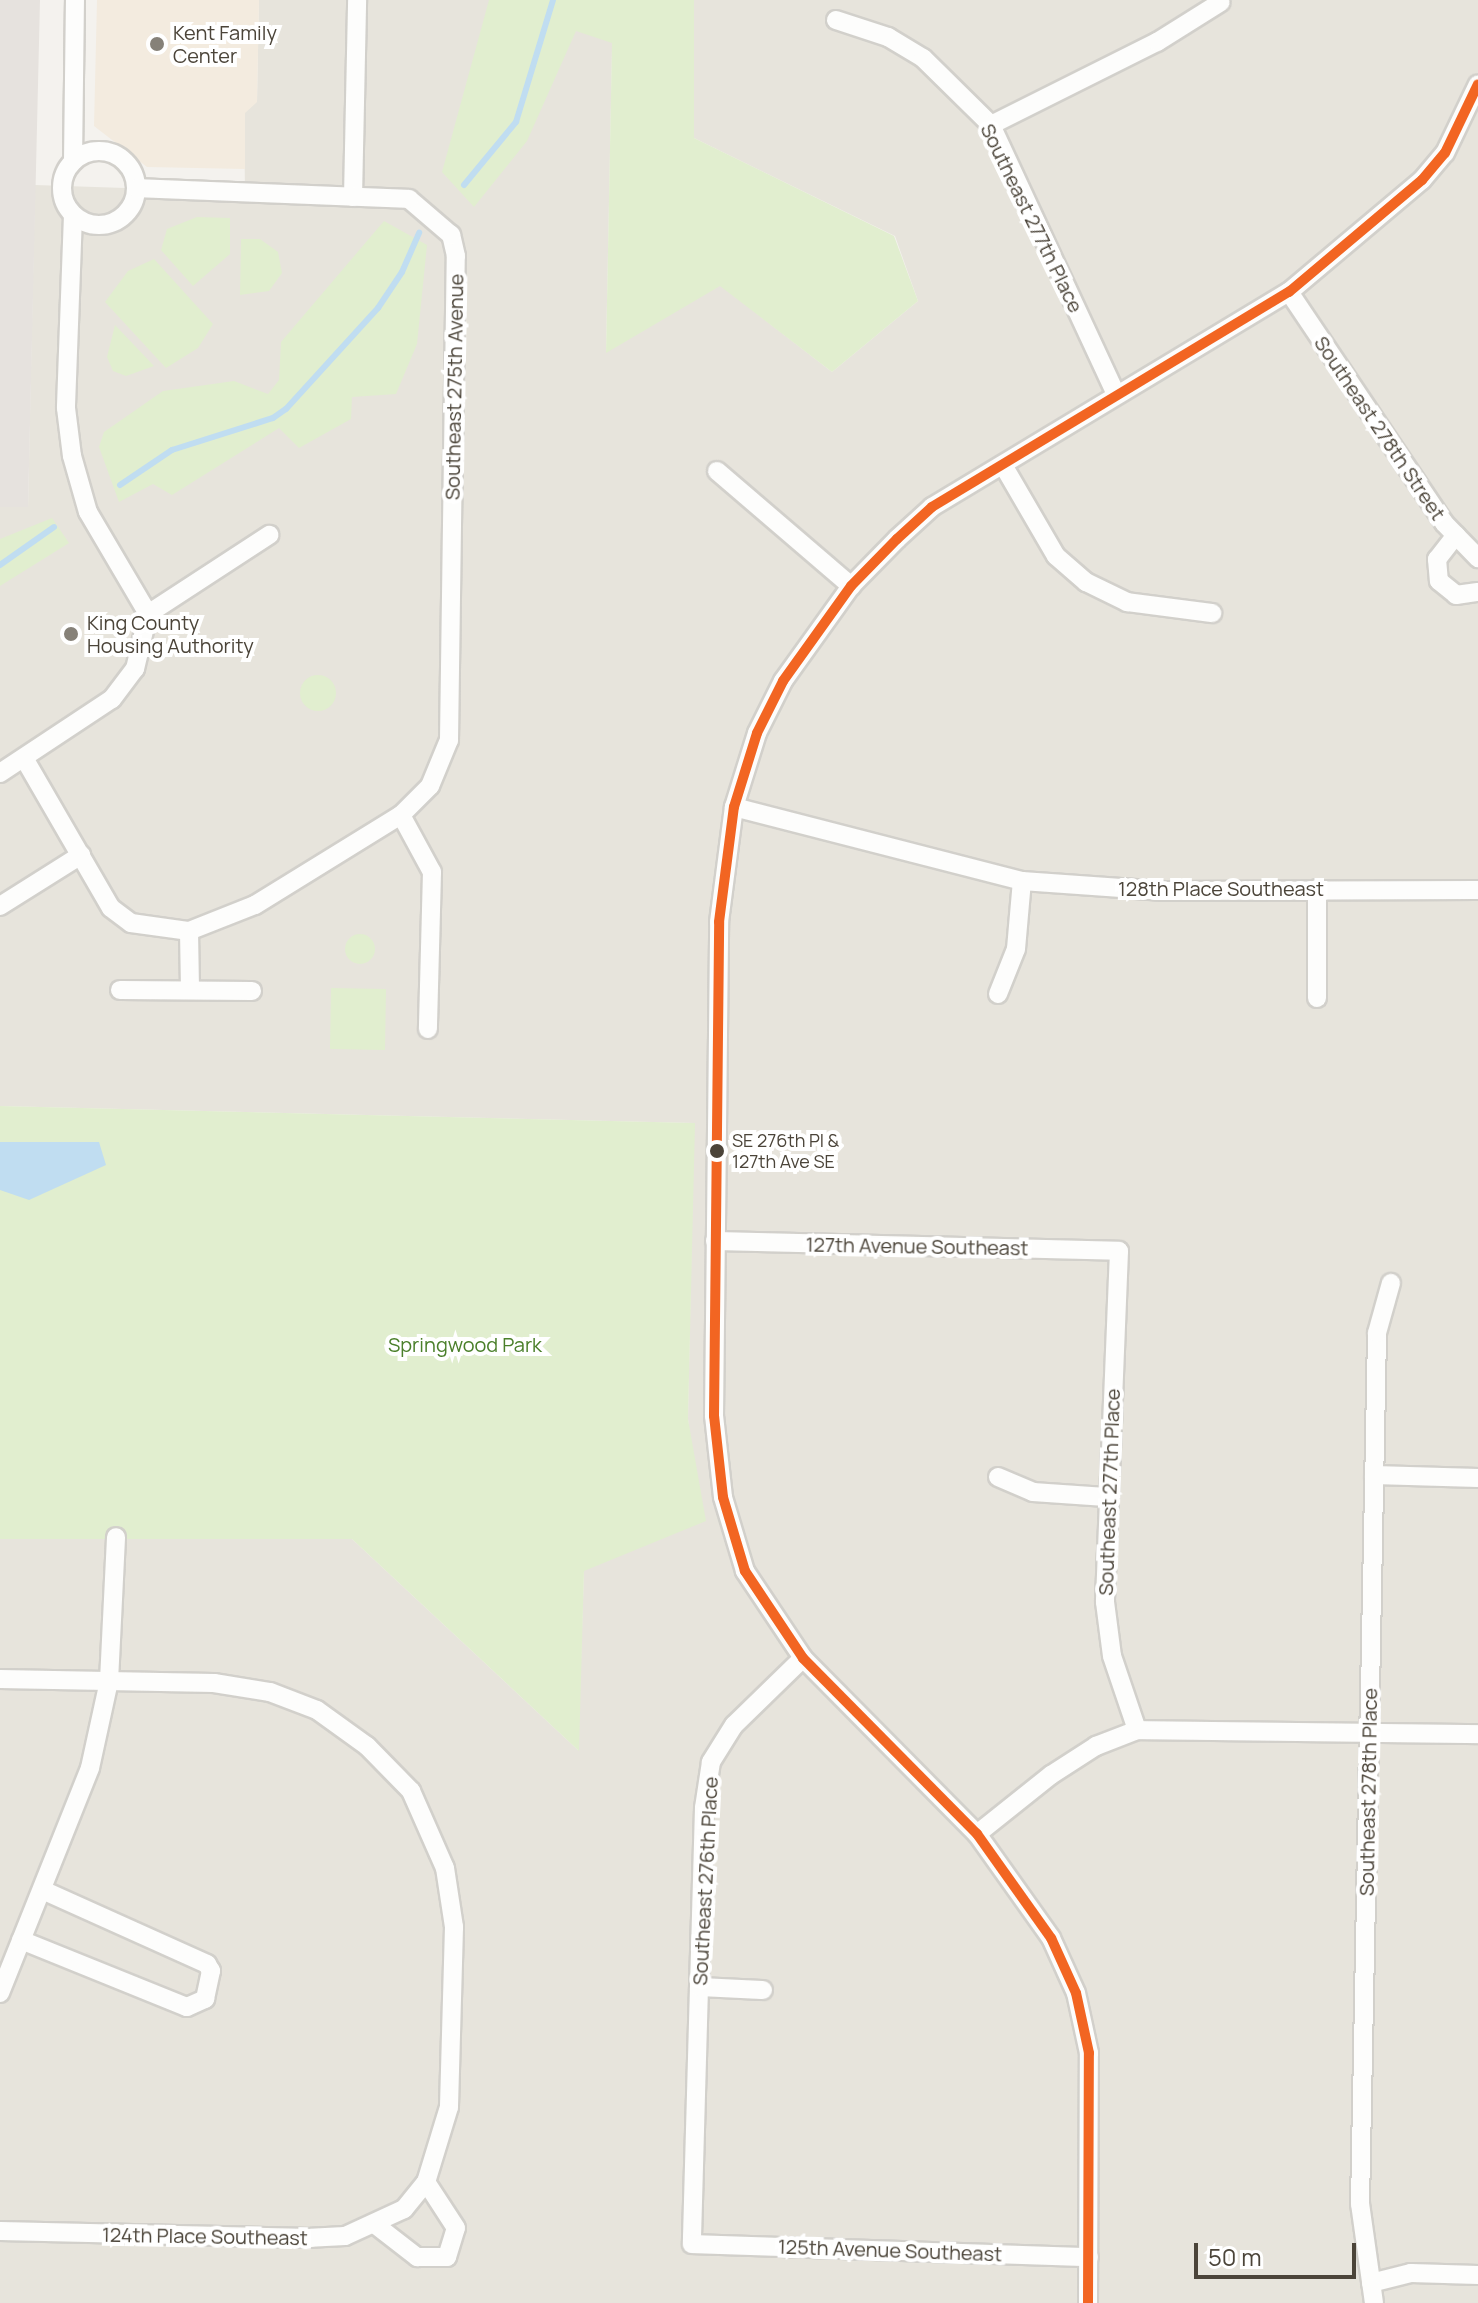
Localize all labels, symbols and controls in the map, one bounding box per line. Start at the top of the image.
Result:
place label: Kent Family Center [173,20,277,67]
marker: Kent Family Center [148,35,166,53]
street label: Southeast 277th Place [976,120,1088,316]
street label: Southeast 275th Avenue [440,274,468,500]
street label: Southeast 278th Street [1309,331,1451,525]
place label: King County Housing Authority [87,610,254,657]
marker: King County Housing Authority [62,625,80,643]
street label: 128th Place Southeast [1118,876,1324,900]
place label: SE 276th Pl & 127th Ave SE [732,1130,839,1172]
marker: SE 276th Pl & 127th Ave SE [709,1143,725,1159]
street label: 127th Avenue Southeast [805,1232,1029,1260]
park label: Springwood Park [388,1332,542,1356]
street label: Southeast 277th Place [1093,1388,1125,1596]
street label: Southeast 278th Place [1354,1688,1382,1896]
street label: Southeast 276th Place [688,1776,722,1986]
street label: 124th Place Southeast [102,2222,308,2250]
scale bar [1198,2227,1360,2277]
street label: 125th Avenue Southeast [778,2234,1002,2266]
text: 50 m [1208,2240,1262,2273]

